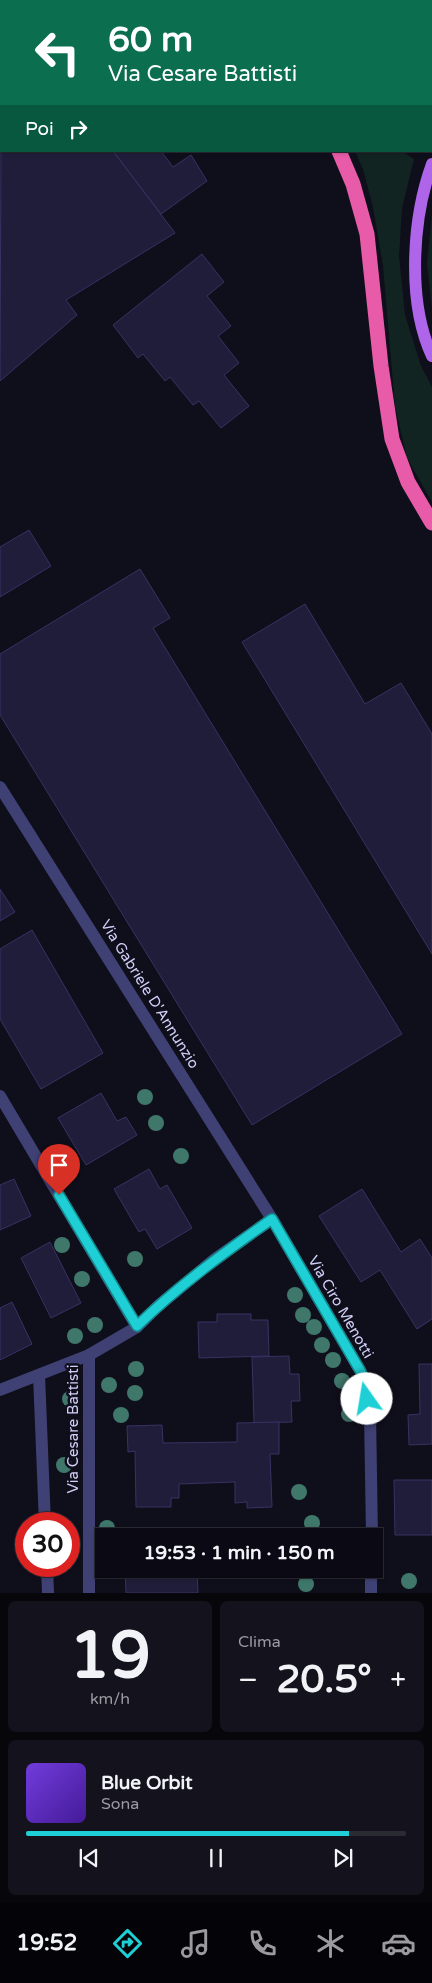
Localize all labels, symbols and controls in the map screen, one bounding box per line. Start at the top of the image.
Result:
text: 60 m [108,19,193,61]
icon: left [25,20,90,85]
text: Via Cesare Battisti [108,61,297,87]
icon: right [64,115,92,143]
text: Poi [25,118,54,140]
street label: Via Gabriele D'Annunzio [97,916,203,1072]
pin [38,1144,80,1195]
icon: arrive [45,1151,73,1179]
street label: Via Ciro Menotti [304,1253,378,1361]
street label: Via Cesare Battisti [64,1365,82,1494]
position arrow [340,1372,392,1424]
speed limit sign: 30 [15,1512,80,1577]
text: 19:53 · 1 min · 150 m [143,1542,335,1564]
text: 19 [69,1617,151,1696]
text: Clima [238,1632,281,1652]
text: 20.5° [277,1657,372,1703]
text: − [238,1663,258,1697]
text: + [390,1663,406,1697]
text: km/h [90,1689,130,1709]
text: Blue Orbit [101,1772,193,1794]
text: Sona [101,1794,139,1814]
icon: previous [75,1844,103,1872]
icon: pause [202,1844,230,1872]
icon: next [329,1844,357,1872]
icon: directions [110,1926,145,1961]
icon: music [178,1926,213,1961]
icon: phone [245,1926,280,1961]
icon: climate [313,1926,348,1961]
icon: car [381,1926,416,1961]
text: 19:52 [16,1930,77,1956]

